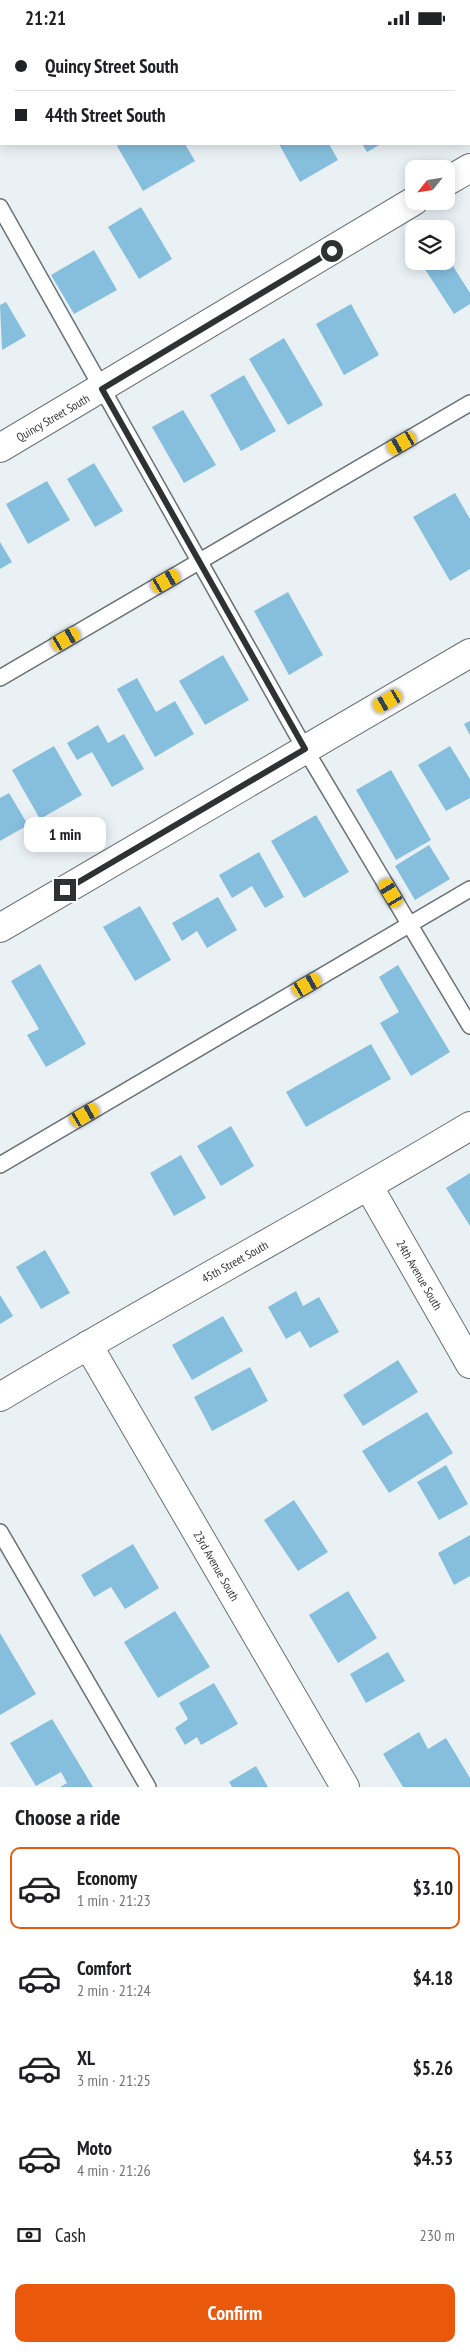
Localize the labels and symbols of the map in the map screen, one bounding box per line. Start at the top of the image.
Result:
north arrow [405,160,455,210]
route start [321,240,343,262]
street label: Quincy Street South [13,391,92,445]
car [385,429,418,457]
car [149,567,182,595]
car [49,625,82,653]
car [371,687,404,715]
callout: 1 min [24,817,106,853]
car [376,876,405,910]
route end [54,879,76,901]
car [290,971,323,999]
car [68,1101,101,1129]
street label: 45th Street South [199,1237,271,1286]
street label: 24th Avenue South [393,1237,446,1313]
street label: 23rd Avenue South [190,1528,243,1603]

